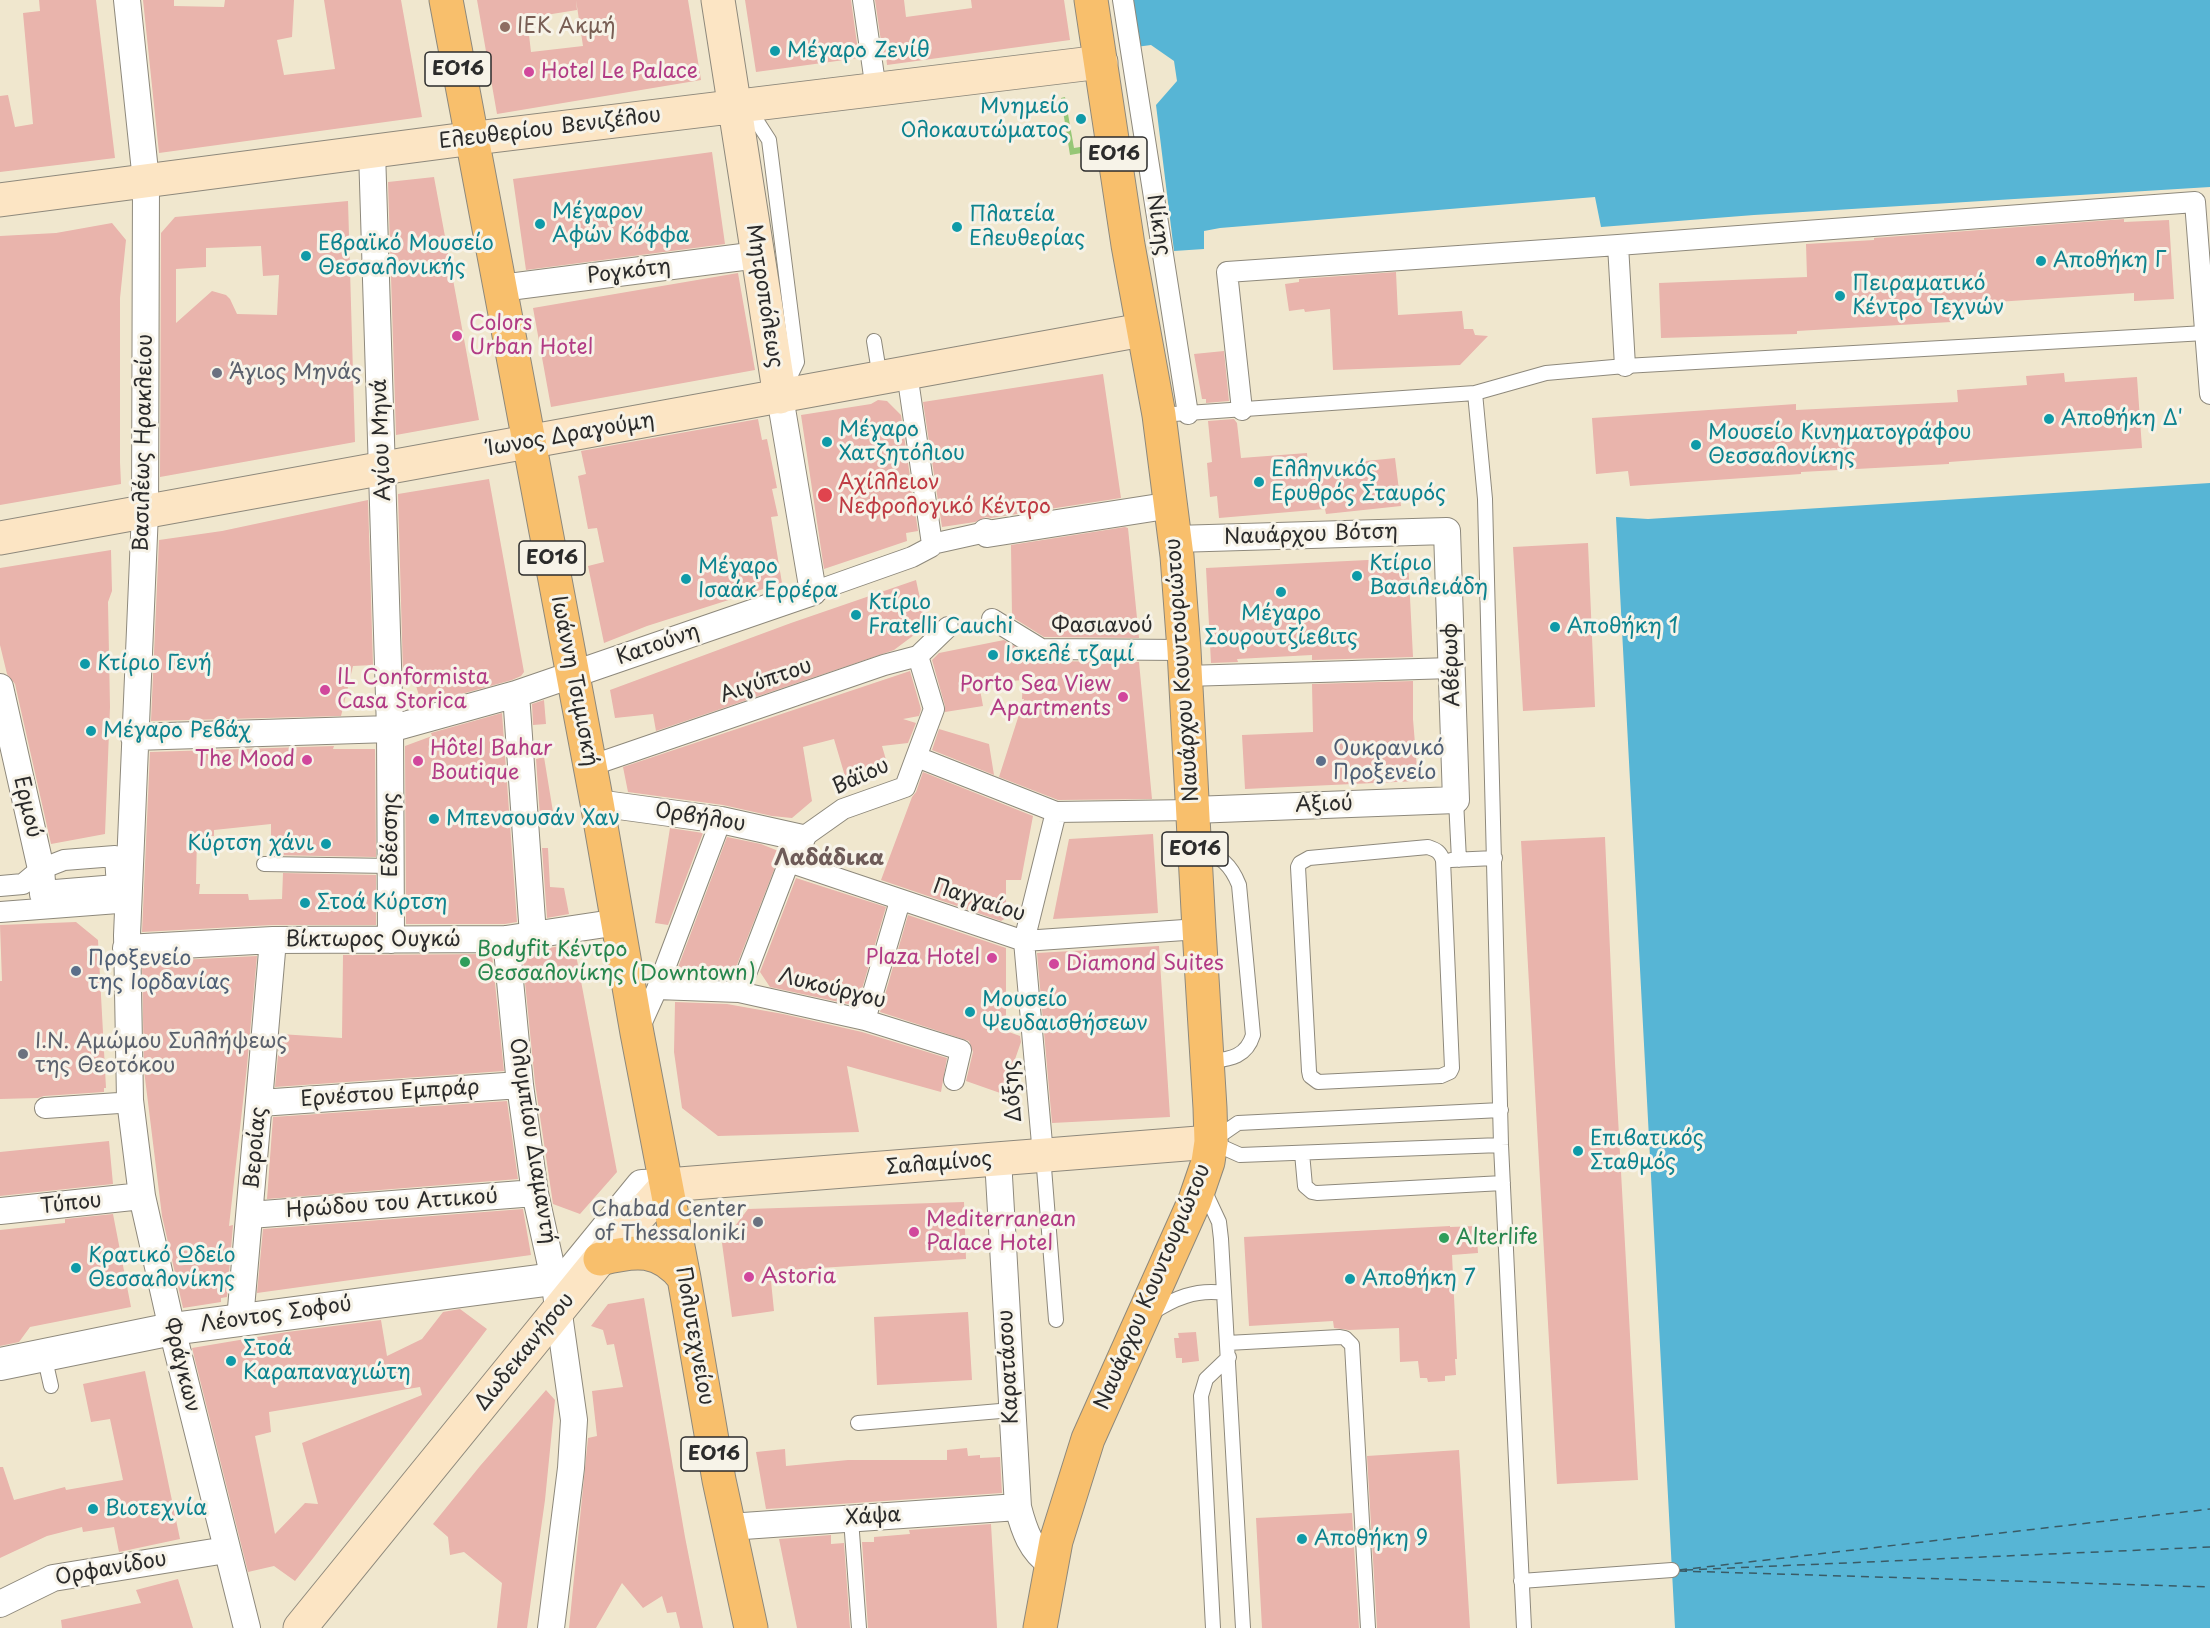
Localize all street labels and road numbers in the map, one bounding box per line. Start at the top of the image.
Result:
road number: ΕΟ16 [425,52,491,86]
street label: Ελευθερίου Βενιζέλου [438,103,662,155]
road number: ΕΟ16 [1081,137,1147,171]
street label: Νίκης [1141,193,1175,257]
street label: Μητροπόλεως [740,222,788,370]
street label: Ρογκότη [586,254,672,290]
street label: Βασιλέως Ηρακλείου [129,334,159,552]
street label: Αγίου Μηνά [367,378,397,502]
street label: Ίωνος Δραγούμη [486,408,656,462]
street label: Ναυάρχου Βότση [1224,519,1398,551]
street label: Ναυάρχου Κουντουριώτου [1161,537,1205,803]
road number: ΕΟ16 [519,541,585,575]
street label: Ιωάννη Τσιμισκή [545,594,603,768]
street label: Φασιανού [1051,613,1153,639]
street label: Κατούνη [613,619,703,671]
street label: Αβέρωφ [1438,623,1466,707]
street label: Αιγύπτου [717,654,815,708]
street label: Βάϊου [829,753,893,801]
street label: Ερμού [8,774,46,840]
street label: Αξιού [1295,791,1353,819]
street label: Εδέσσης [378,793,404,877]
street label: Ορβήλου [653,798,747,838]
road number: ΕΟ16 [1162,832,1228,866]
street label: Παγγαίου [930,874,1028,928]
street label: Βίκτωρος Ουγκώ [285,927,461,953]
street label: Λυκούργου [776,964,888,1014]
street label: Ολυμπίου Διαμαντή [503,1036,561,1246]
street label: Δόξης [998,1059,1028,1123]
street label: Ερνέστου Εμπράρ [300,1075,480,1113]
street label: Βεροίας [240,1106,272,1190]
street label: Σαλαμίνος [885,1147,993,1181]
street label: Ναυάρχου Κουντουριώτου [1090,1160,1216,1414]
street label: Ηρώδου του Αττικού [285,1184,499,1224]
street label: Τύπου [39,1188,103,1220]
street label: Πολυτεχνείου [669,1265,719,1407]
street label: Δωδεκανήσου [470,1288,580,1416]
street label: Λέοντος Σοφού [199,1292,353,1338]
street label: Καρατάσου [993,1309,1025,1425]
street label: Φράγκων [157,1315,205,1415]
road number: ΕΟ16 [681,1437,747,1471]
street label: Χάψα [844,1502,902,1532]
street label: Ορφανίδου [53,1547,169,1591]

